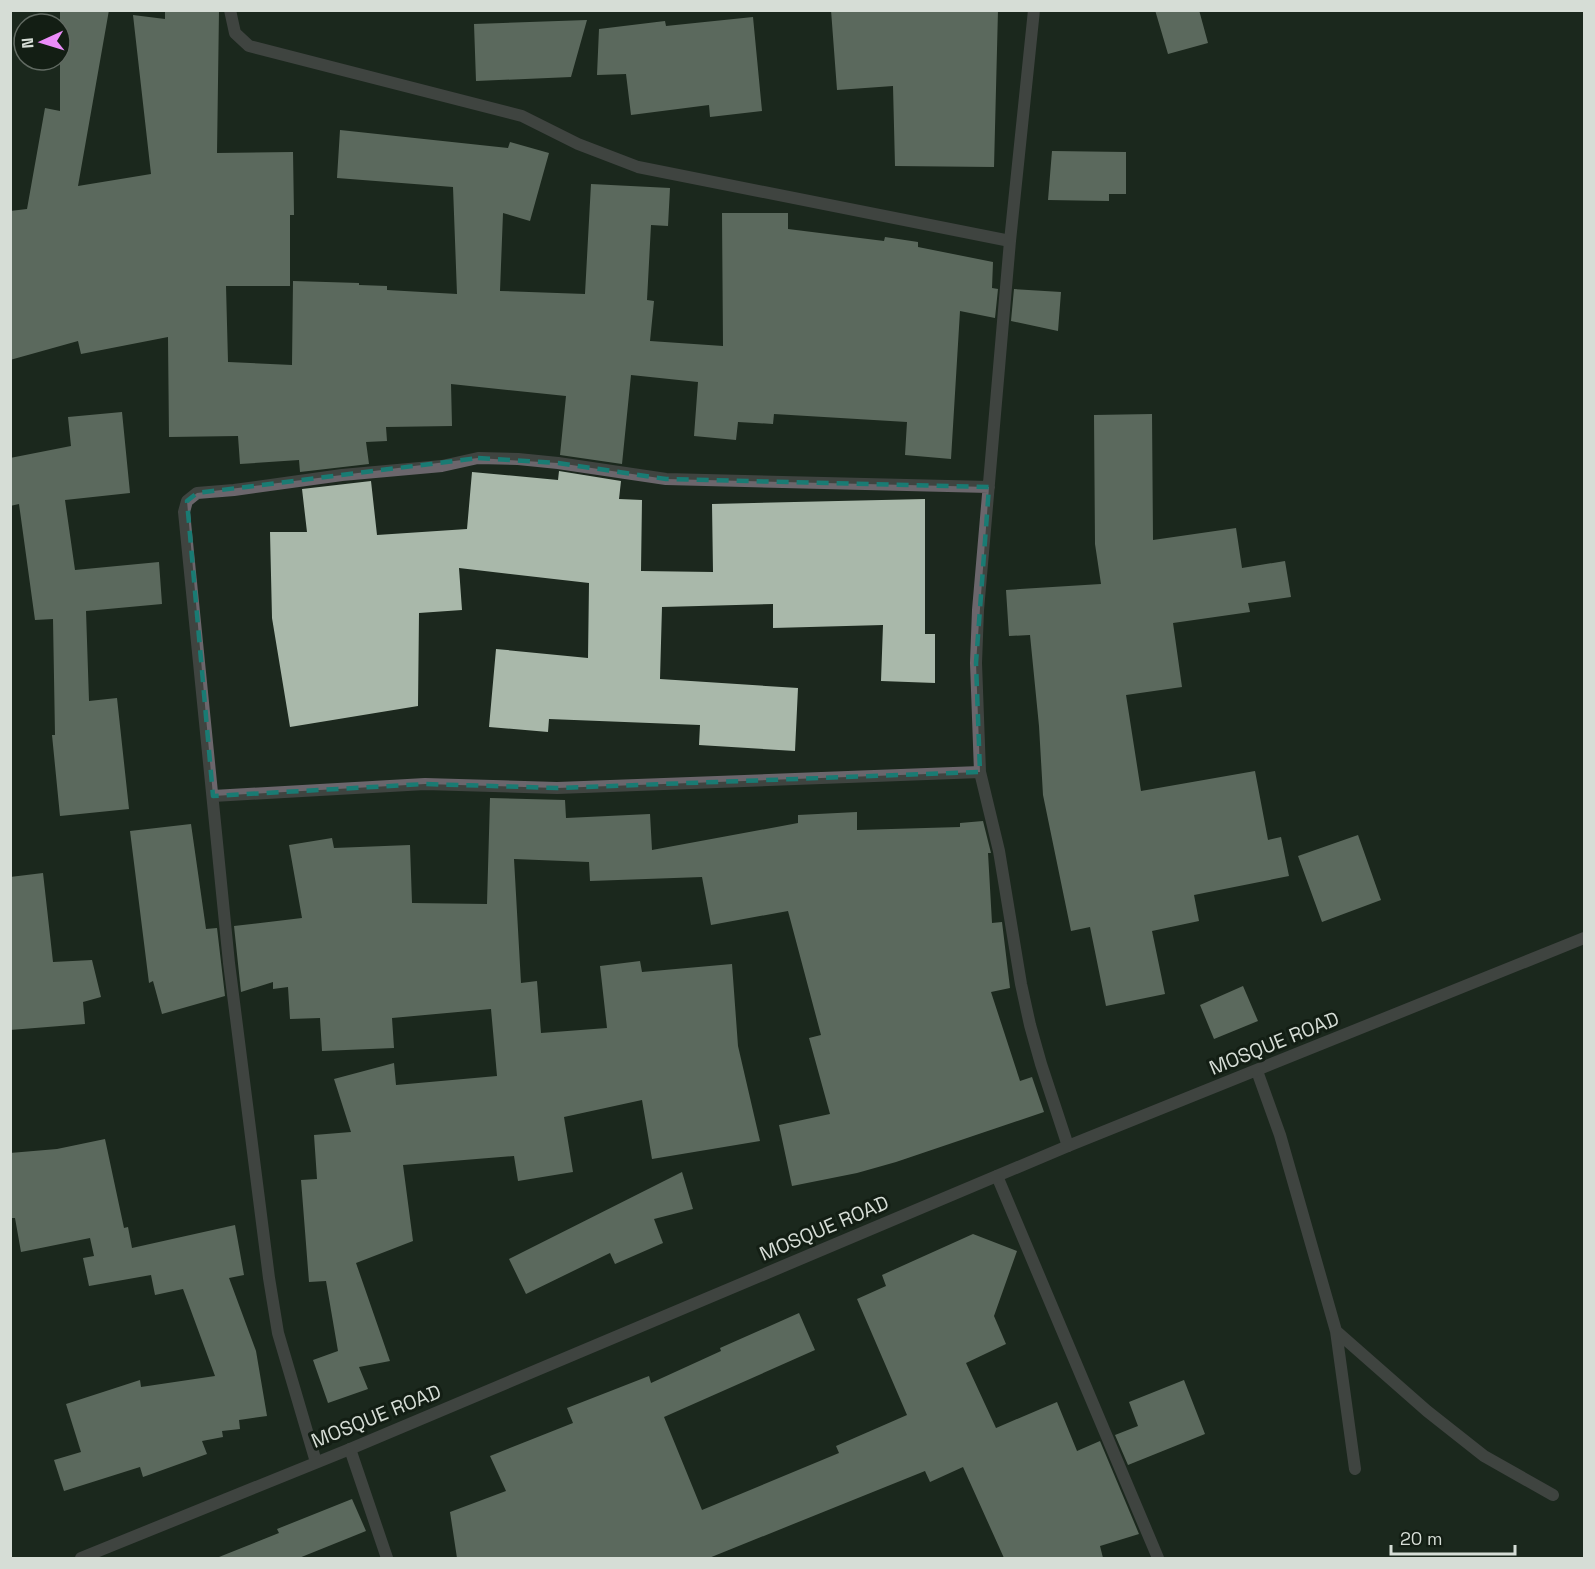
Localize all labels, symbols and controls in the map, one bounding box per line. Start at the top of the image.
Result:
north arrow [12,12,72,72]
text: N [17,37,38,49]
street label: MOSQUE ROAD [1205,1005,1343,1081]
street label: MOSQUE ROAD [756,1189,892,1267]
street label: MOSQUE ROAD [307,1378,445,1454]
scale bar [1391,1518,1516,1556]
text: 20 m [1400,1527,1443,1550]

